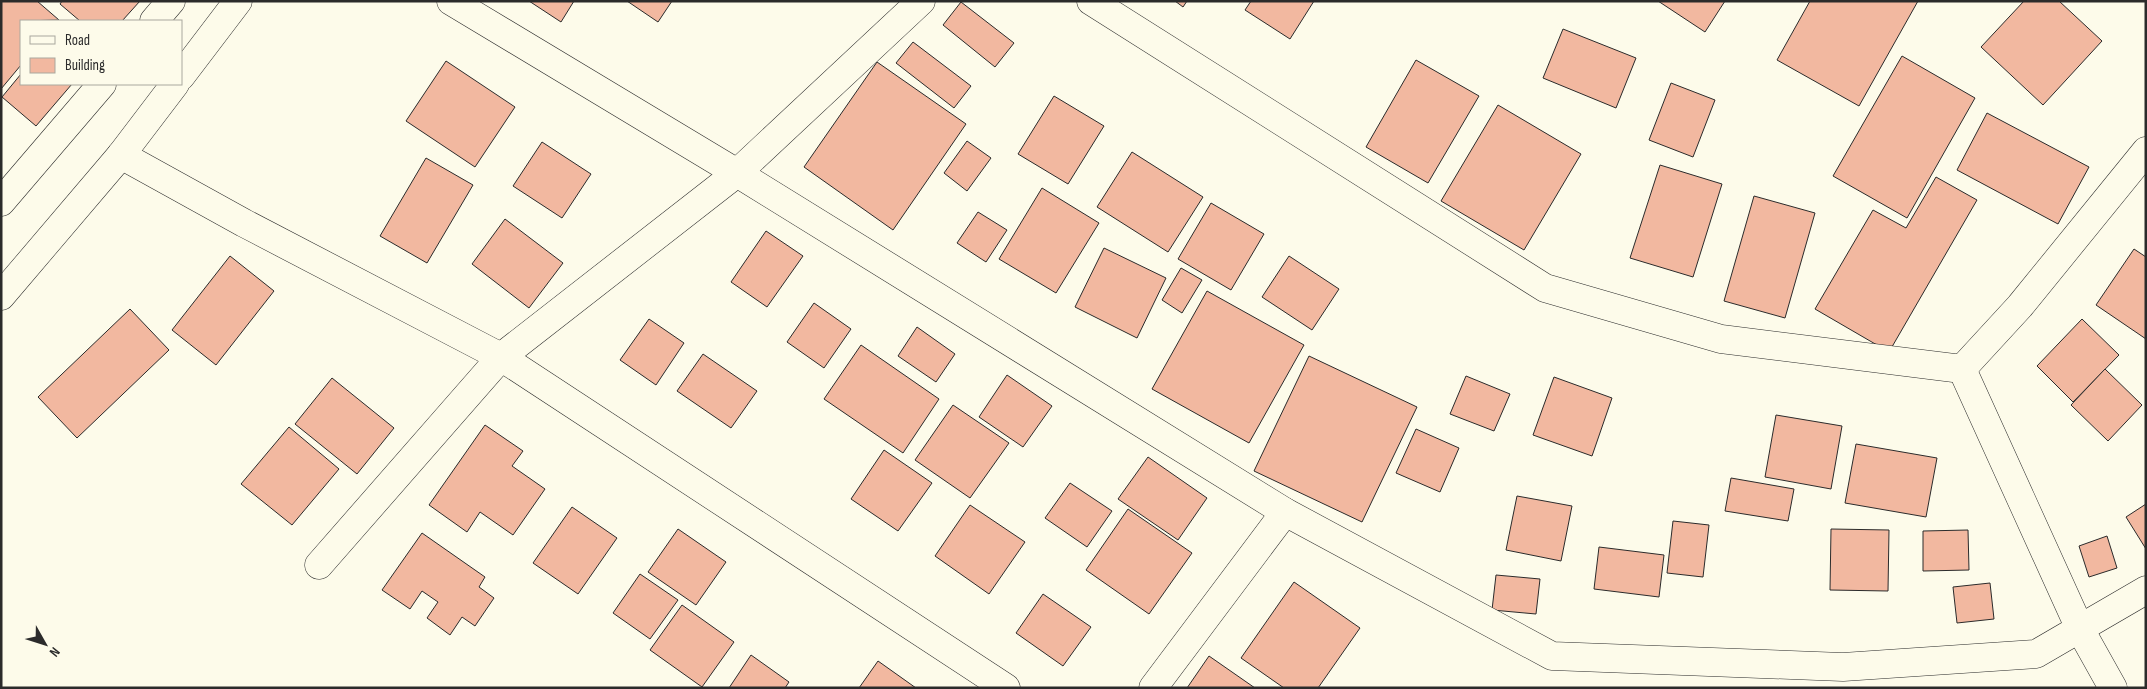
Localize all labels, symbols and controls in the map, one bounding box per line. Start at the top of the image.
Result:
legend [20,20,182,85]
text: Road [65,31,90,50]
text: Building [65,56,105,75]
north arrow [20,619,70,669]
text: N [46,644,64,660]

